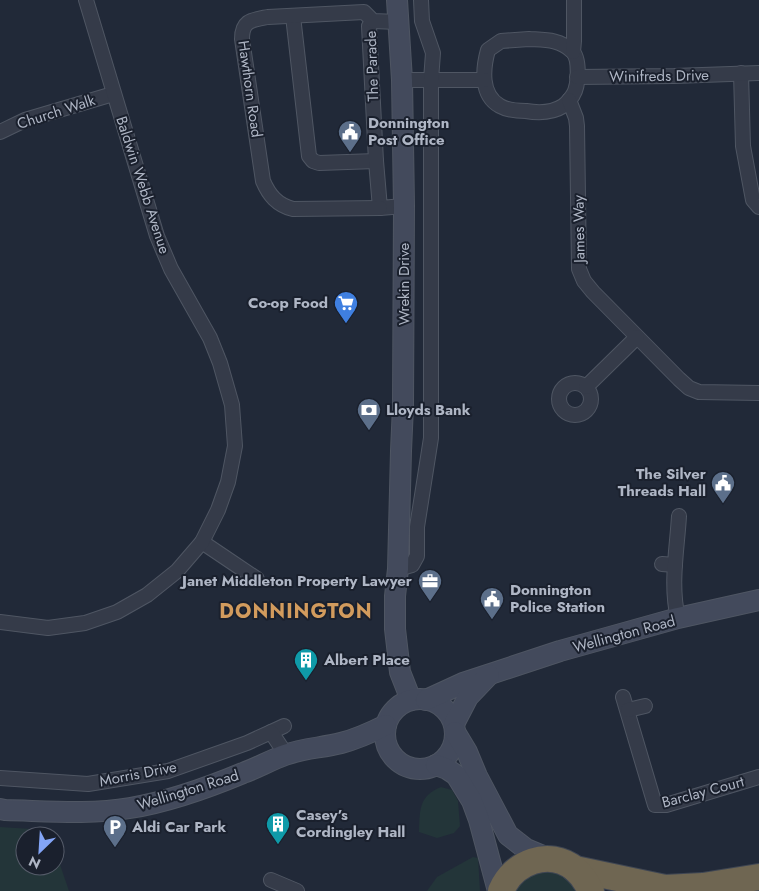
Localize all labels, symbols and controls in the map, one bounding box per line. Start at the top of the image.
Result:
street label: The Parade [360,30,384,102]
street label: Hawthorn Road [232,39,268,139]
street label: Winifreds Drive [609,64,709,88]
street label: Church Walk [14,89,98,135]
place label: Donnington Post Office [368,112,449,151]
street label: Baldwin Webb Avenue [110,113,176,257]
public building icon: Donnington Post Office [337,119,363,153]
street label: James Way [567,194,591,265]
street label: Wrekin Drive [393,242,415,325]
supermarket icon: Co-op Food [333,290,359,324]
place label: Co-op Food [248,292,328,314]
bank icon: Lloyds Bank [356,397,382,431]
place label: Lloyds Bank [386,399,471,421]
place label: The Silver Threads Hall [618,463,707,502]
public building icon: The Silver Threads Hall [710,470,736,504]
office icon: Janet Middleton Property Lawyer [417,568,443,602]
place label: Janet Middleton Property Lawyer [179,570,413,592]
place label: Donnington Police Station [510,579,605,618]
public building icon: Donnington Police Station [479,586,505,620]
district label: DONNINGTON [219,597,373,626]
street label: Wellington Road [570,610,678,658]
building icon: Albert Place [293,647,319,681]
place label: Albert Place [323,649,410,671]
street label: Morris Drive [97,756,179,792]
street label: Wellington Road [135,764,241,816]
street label: Barclay Court [659,770,747,814]
place label: Casey’s Cordingley Hall [296,804,405,843]
building icon: Casey’s Cordingley Hall [265,811,291,845]
parking icon: Aldi Car Park [102,814,128,848]
place label: Aldi Car Park [131,816,226,838]
north arrow [15,826,65,876]
text: N [25,851,44,874]

